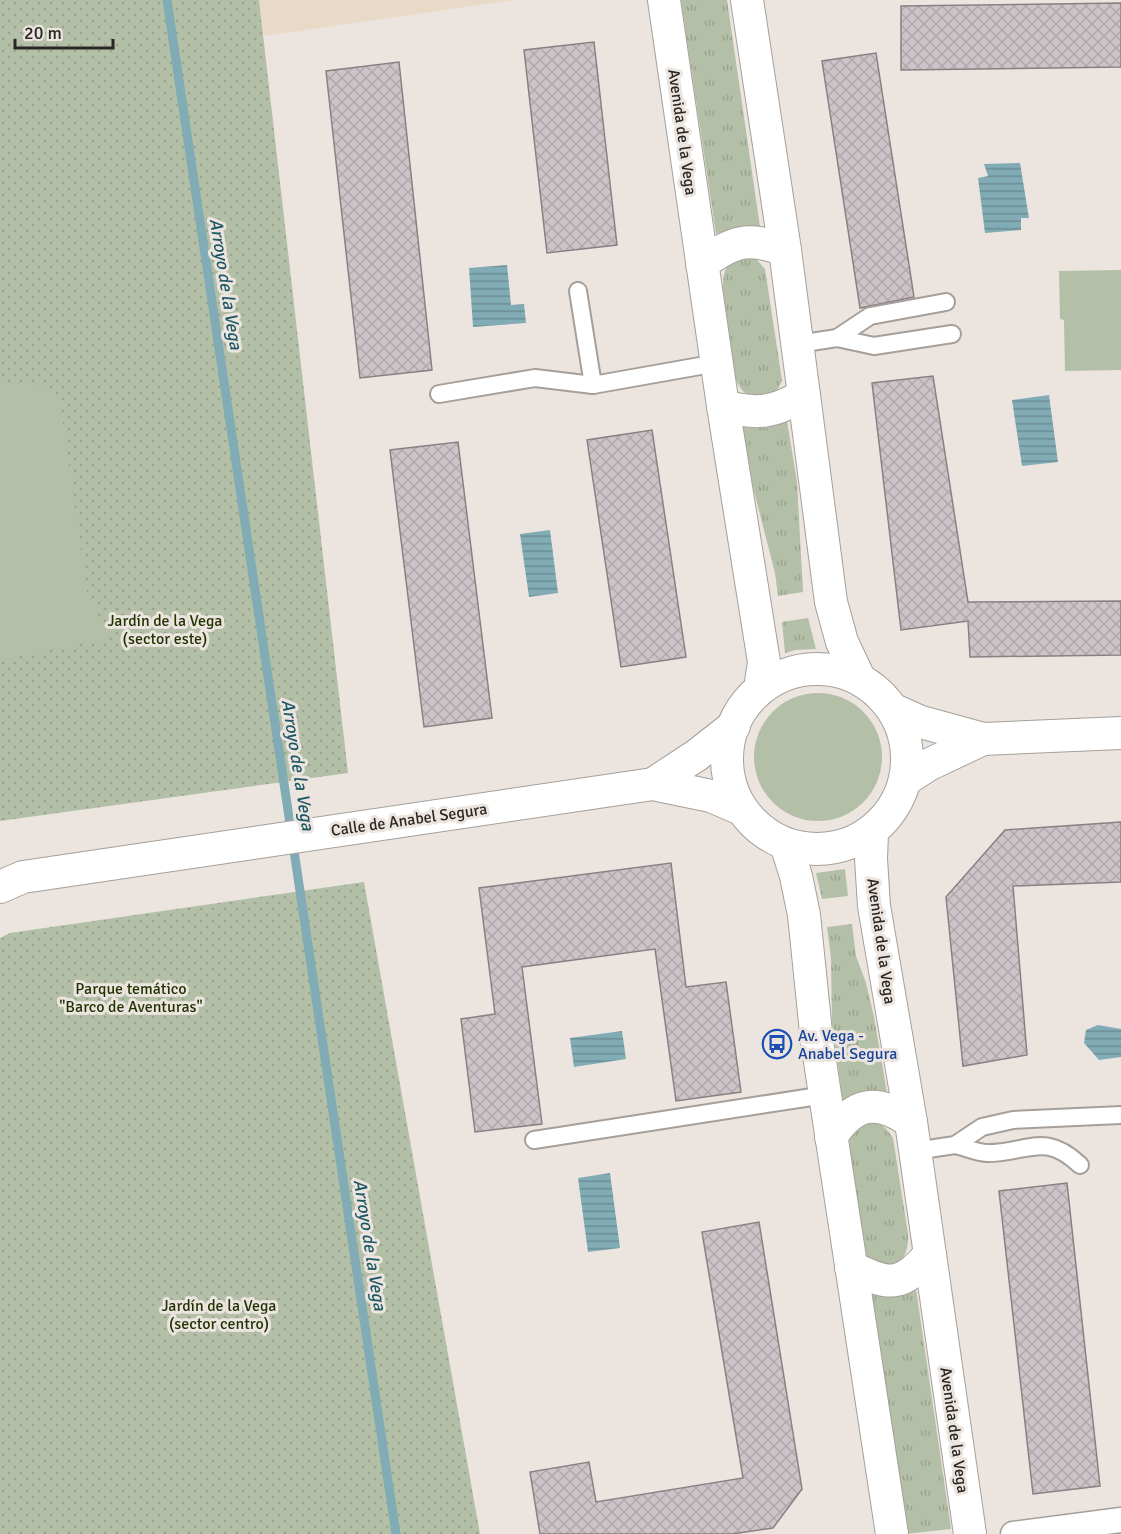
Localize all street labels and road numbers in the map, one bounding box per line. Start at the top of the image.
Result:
street label: Avenida de la Vega [663,68,701,196]
street label: Calle de Anabel Segura [330,799,489,841]
street label: Avenida de la Vega [862,877,900,1005]
street label: Avenida de la Vega [935,1366,973,1494]

